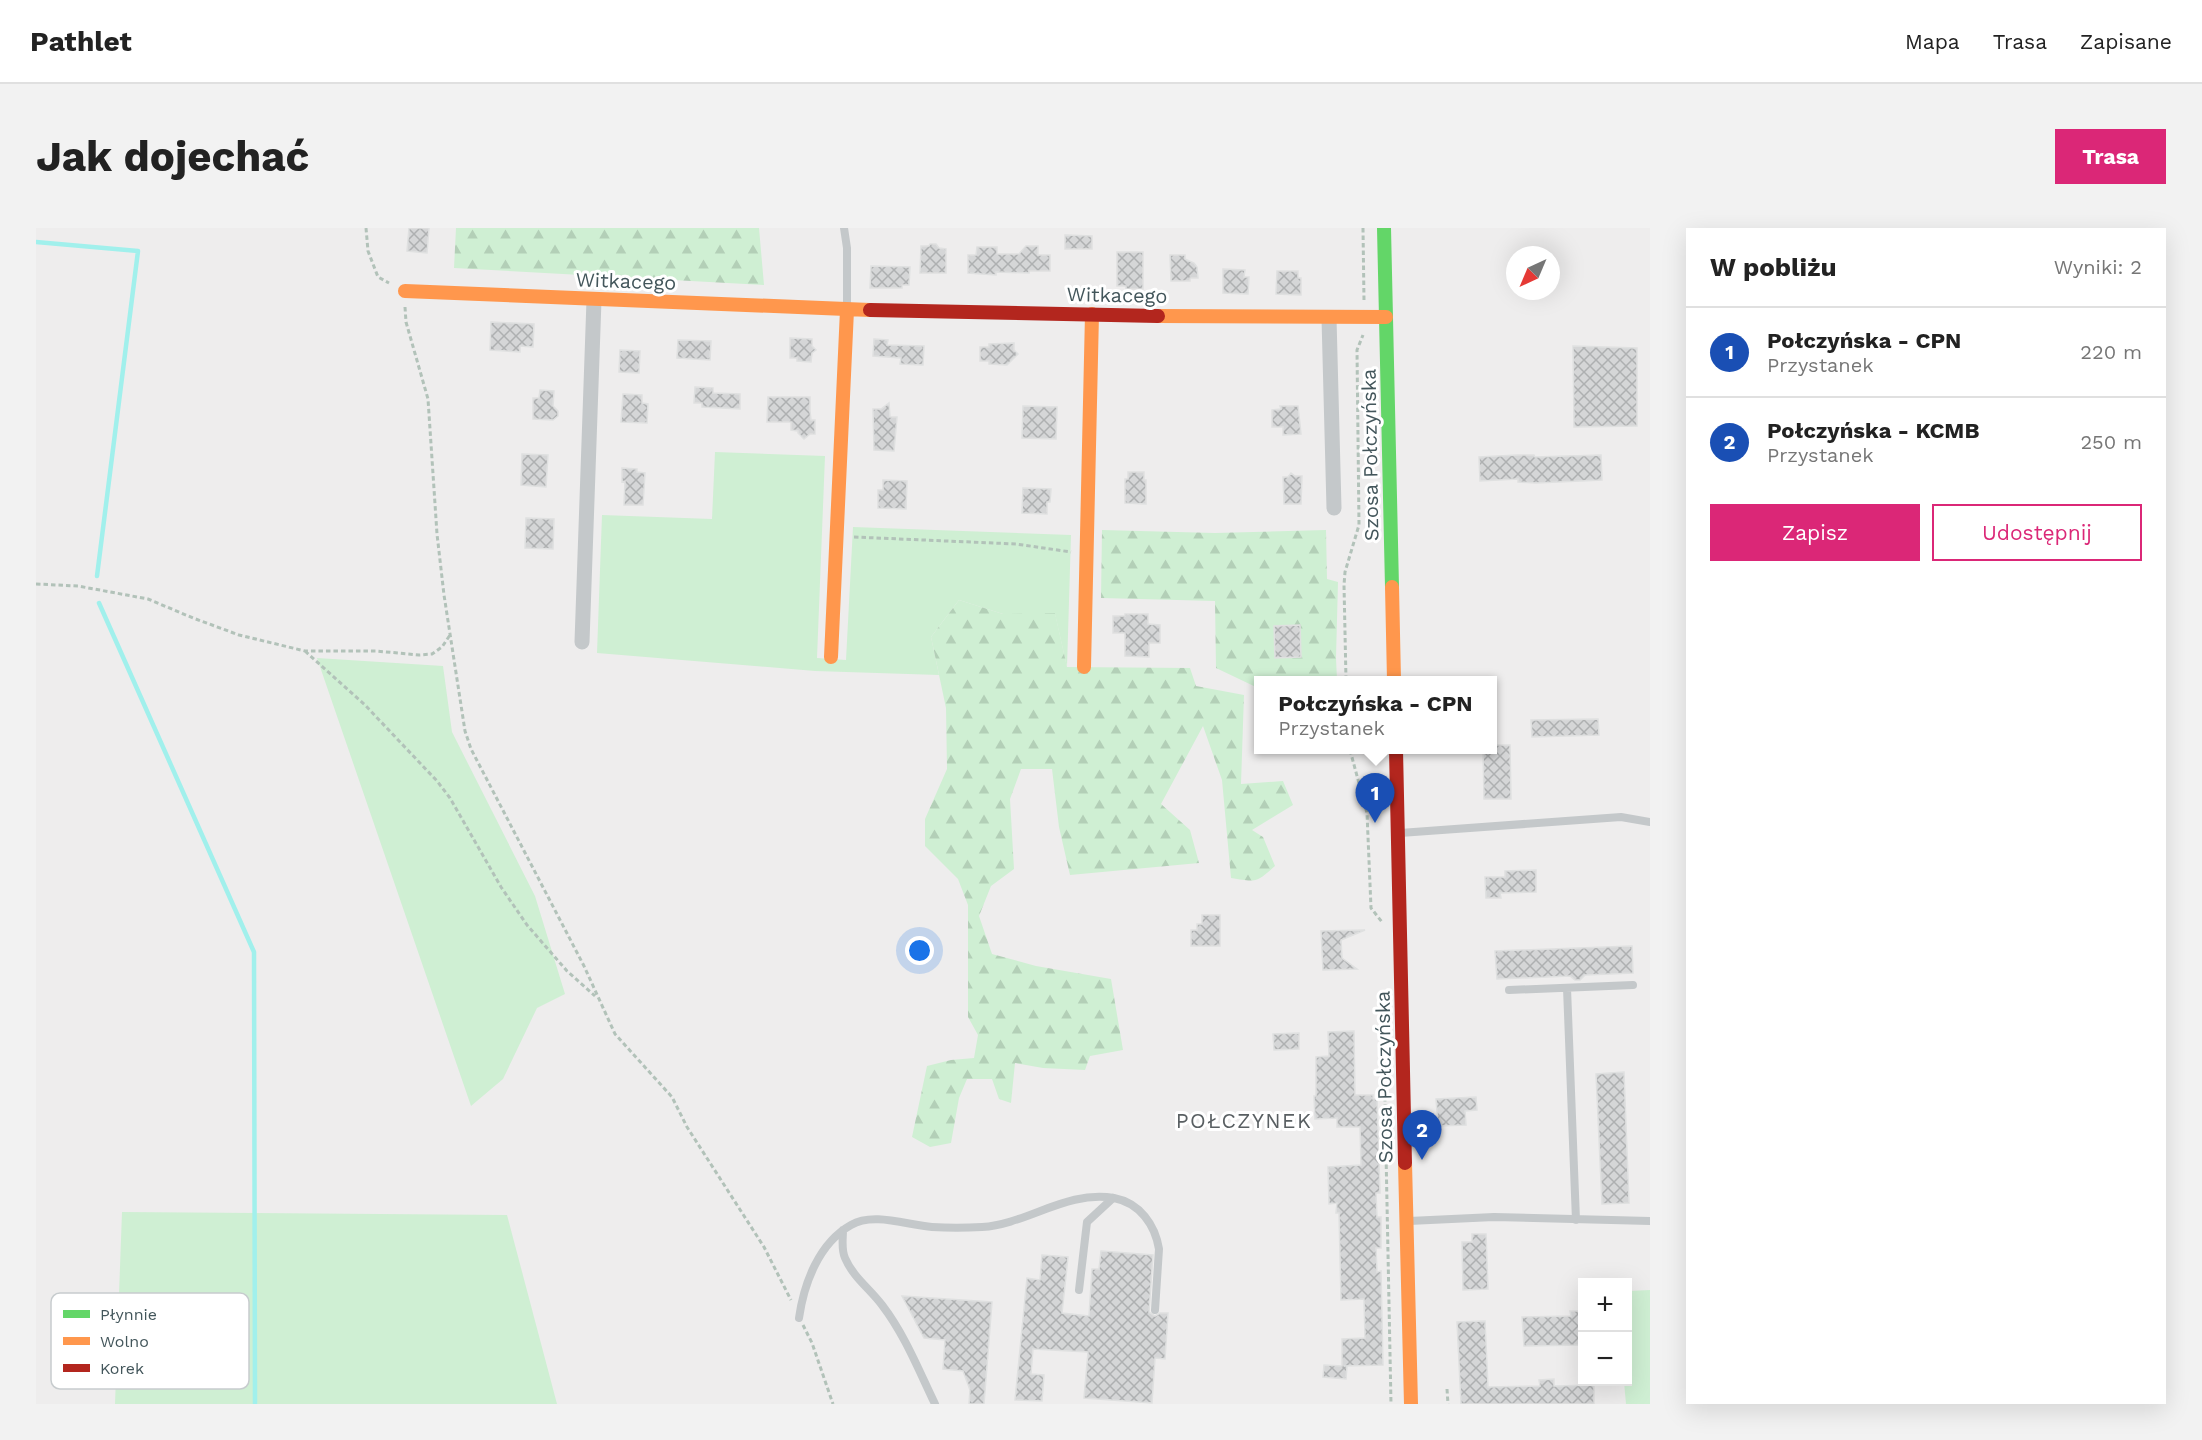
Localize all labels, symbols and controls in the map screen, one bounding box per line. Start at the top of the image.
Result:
text: Pathlet [30,25,132,58]
text: Mapa [1905,29,1960,54]
text: Trasa [1993,29,2047,54]
text: Zapisane [2080,29,2172,54]
button: Trasa [2055,129,2166,184]
text: Jak dojechać [36,132,309,181]
north arrow [1506,246,1560,300]
text: W pobliżu [1710,252,1837,282]
text: Wyniki: 2 [2054,255,2142,279]
street label: Witkacego [575,267,677,295]
street label: Witkacego [1066,282,1168,308]
text: Połczyńska - CPN [1767,328,1961,353]
text: 1 [1725,340,1734,364]
text: 220 m [2080,340,2142,364]
text: Przystanek [1767,353,1874,377]
street label: Szosa Połczyńska [1356,369,1384,541]
text: Połczyńska - KCMB [1767,418,1979,443]
text: 2 [1724,430,1735,454]
text: 250 m [2080,430,2142,454]
text: Przystanek [1767,443,1874,467]
button: Zapisz [1710,504,1920,561]
button: Udostępnij [1932,504,2142,561]
popup [1254,676,1497,754]
text: Połczyńska - CPN [1278,691,1473,716]
text: Przystanek [1278,716,1385,740]
pin: 1 [1356,774,1394,823]
your location [905,936,934,965]
street label: Szosa Połczyńska [1370,991,1398,1163]
district label: POŁCZYNEK [1176,1108,1312,1133]
pin: 2 [1402,1110,1442,1160]
map controls [1578,1278,1632,1386]
button: + [1578,1278,1632,1332]
legend [51,1293,249,1389]
text: Płynnie [100,1305,157,1324]
text: Wolno [100,1332,149,1351]
button: − [1578,1332,1632,1386]
text: Korek [100,1359,144,1378]

